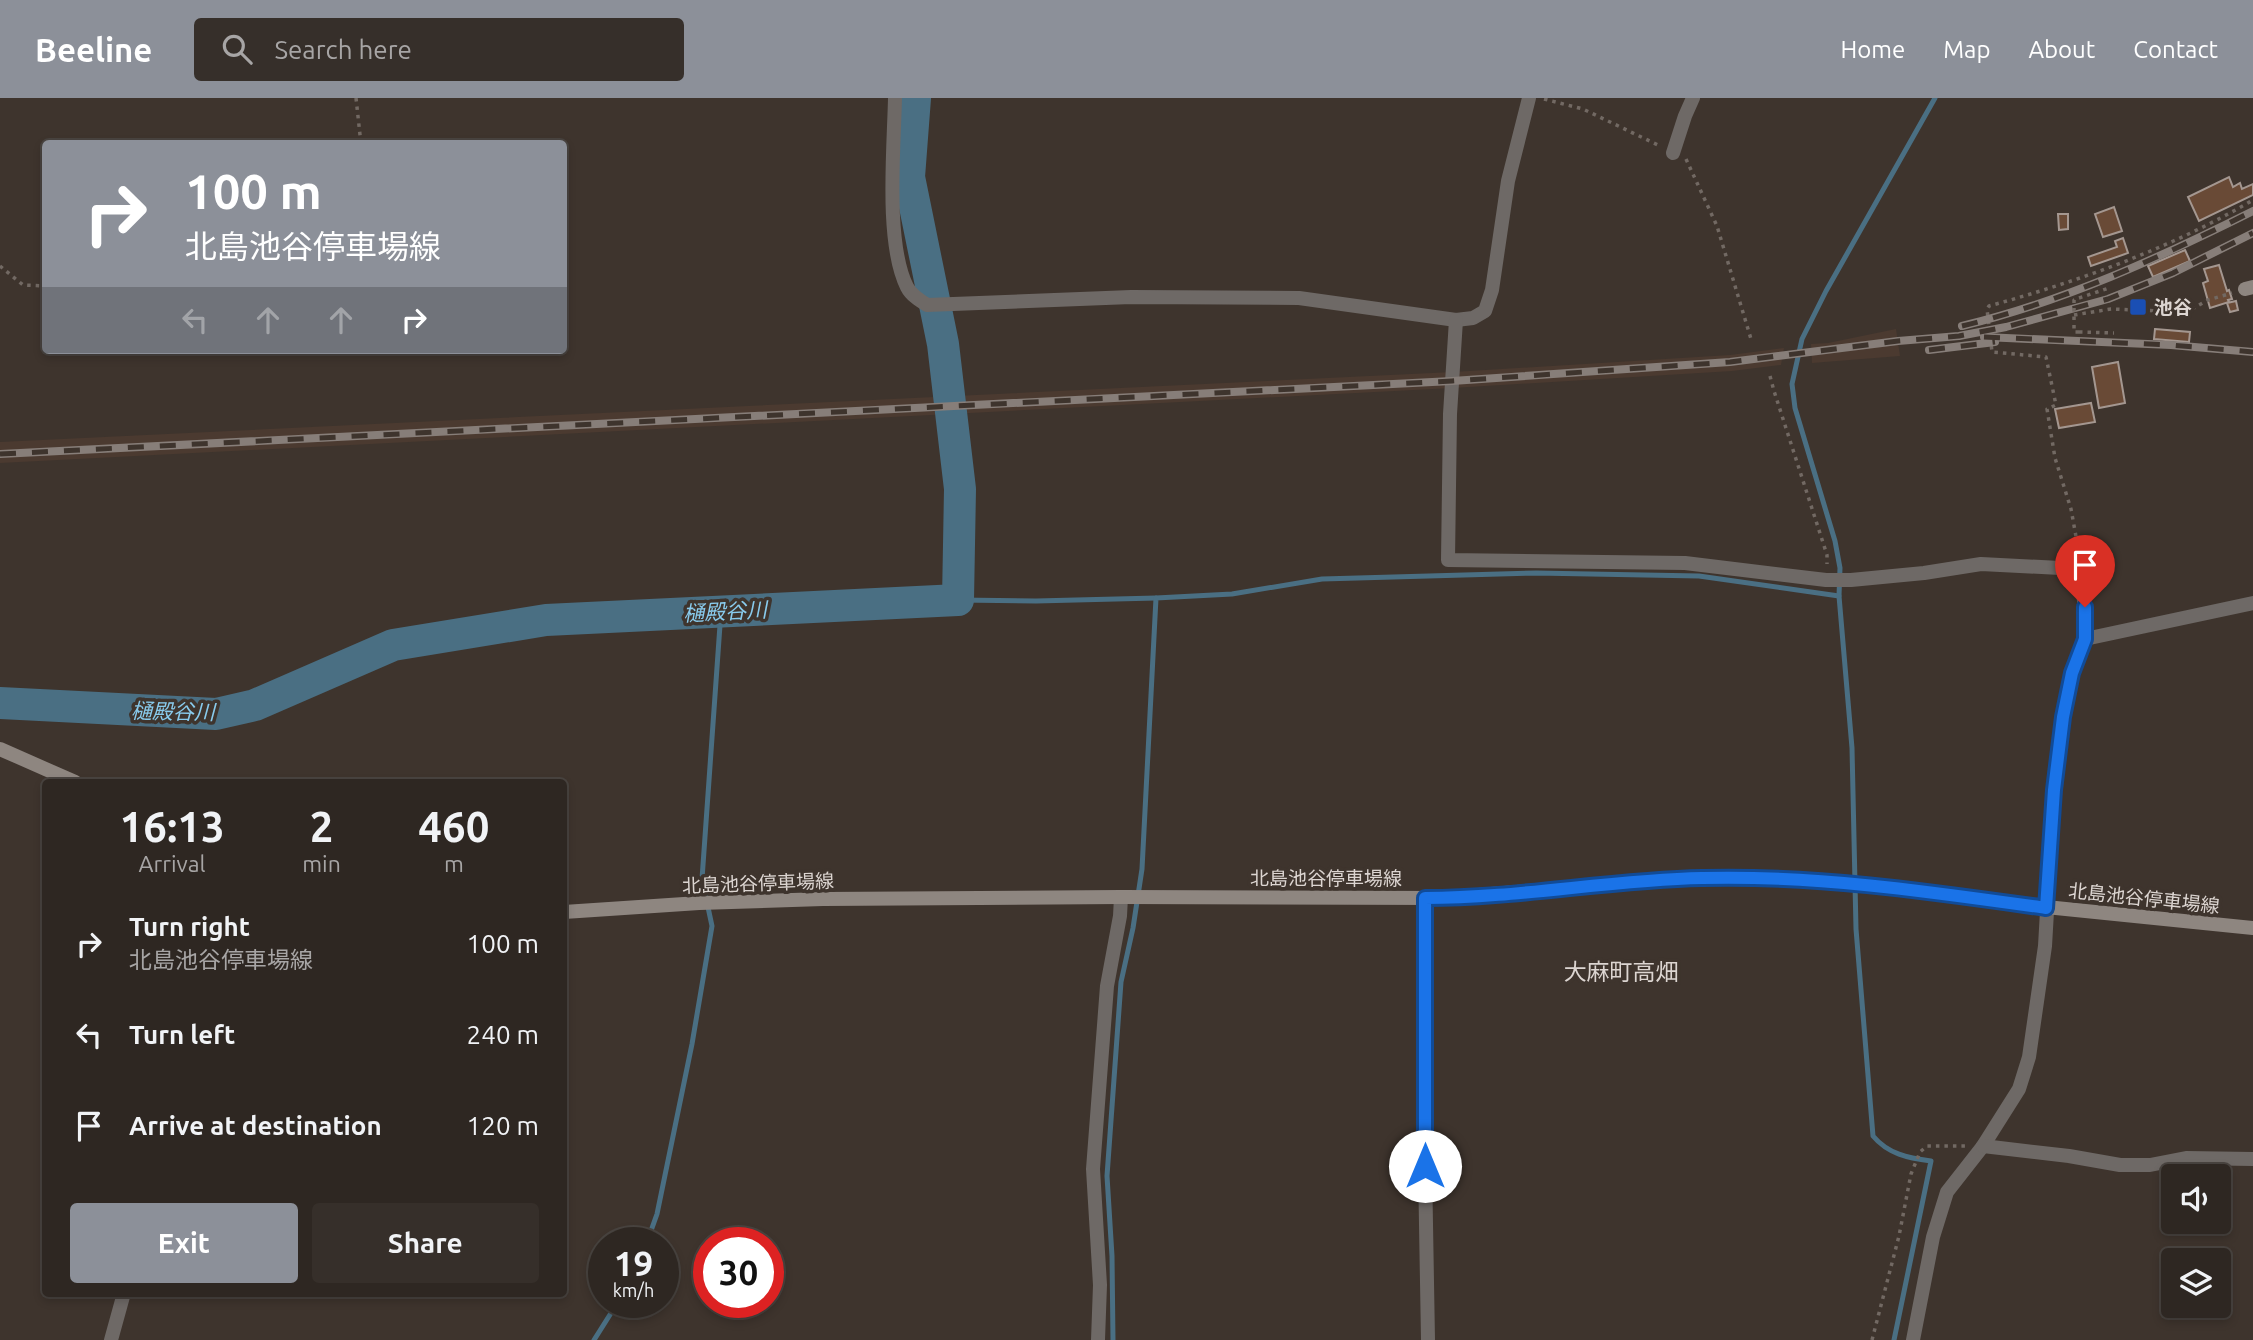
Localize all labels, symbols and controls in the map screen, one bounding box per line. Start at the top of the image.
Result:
search box [194,18,684,81]
icon: search [218,30,256,68]
text: Beeline [35,31,152,68]
text: Search here [274,35,412,64]
text: Home [1840,36,1905,63]
text: Map [1943,36,1990,63]
text: About [2028,36,2095,63]
text: Contact [2133,36,2218,63]
text: 100 m [185,163,322,218]
icon: right [70,168,161,259]
text: 北島池谷停車場線 [185,228,441,264]
place label: 池谷 [2154,296,2192,318]
marker: 池谷 [2128,297,2148,317]
icon: left [176,301,214,339]
icon: ahead [249,301,287,339]
icon: ahead [322,301,360,339]
icon: right [395,301,433,339]
pin [2055,535,2115,607]
icon: arrive [2066,546,2104,584]
water label: 樋殿谷川 [682,597,770,625]
water label: 樋殿谷川 [131,698,217,724]
text: 16:13 [120,803,225,850]
text: 2 [310,803,333,850]
text: 460 [418,803,489,850]
text: Arrival [139,851,206,876]
text: min [302,851,341,876]
text: m [444,851,464,876]
street label: 北島池谷停車場線 [1250,867,1402,889]
street label: 北島池谷停車場線 [682,869,834,897]
street label: 北島池谷停車場線 [2067,879,2221,917]
text: Turn right [129,912,250,941]
icon: right [70,925,108,963]
text: 100 m [467,929,539,958]
text: 北島池谷停車場線 [129,947,313,972]
district label: 大麻町高畑 [1564,959,1679,984]
icon: left [70,1016,108,1054]
text: Turn left [129,1020,235,1049]
text: 240 m [467,1020,539,1049]
icon: arrive [70,1107,108,1145]
text: Arrive at destination [129,1111,382,1140]
text: 120 m [467,1111,539,1140]
position arrow [1388,1129,1462,1203]
map controls [2161,1164,2231,1318]
button: sound [2161,1164,2231,1234]
button: Exit [70,1203,298,1283]
button: Share [312,1203,539,1283]
speed limit sign: 30 [693,1227,784,1318]
text: 19 [614,1243,653,1283]
button: layers [2161,1248,2231,1318]
text: km/h [613,1280,654,1300]

